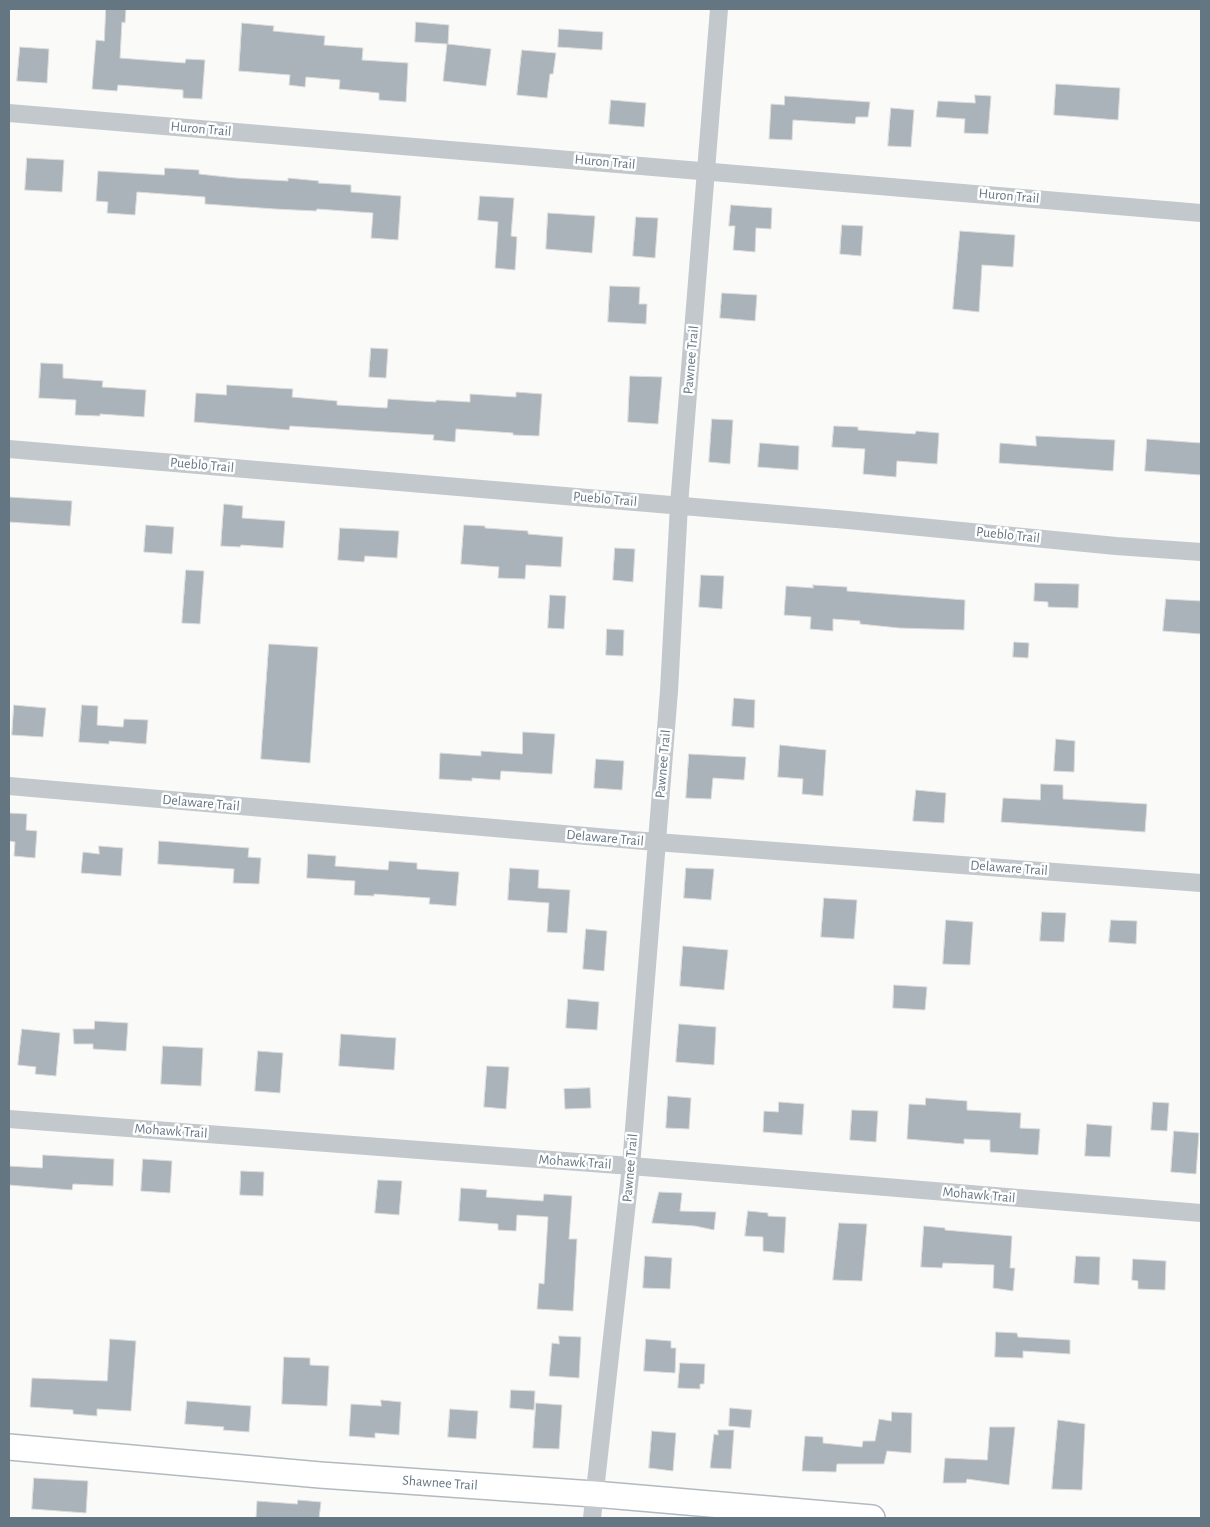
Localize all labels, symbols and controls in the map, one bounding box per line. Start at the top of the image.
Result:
street label: Huron Trail [170,118,232,140]
street label: Huron Trail [574,151,636,173]
street label: Huron Trail [978,185,1040,207]
street label: Pawnee Trail [680,325,702,395]
street label: Pueblo Trail [169,454,235,476]
street label: Pueblo Trail [572,488,638,510]
street label: Pueblo Trail [975,523,1041,547]
street label: Pawnee Trail [652,729,674,799]
street label: Delaware Trail [162,791,240,815]
street label: Delaware Trail [566,826,644,850]
street label: Delaware Trail [970,857,1048,879]
street label: Mohawk Trail [134,1120,208,1142]
street label: Pawnee Trail [619,1133,641,1203]
street label: Mohawk Trail [538,1151,612,1173]
street label: Mohawk Trail [942,1183,1016,1207]
street label: Shawnee Trail [402,1472,478,1494]

